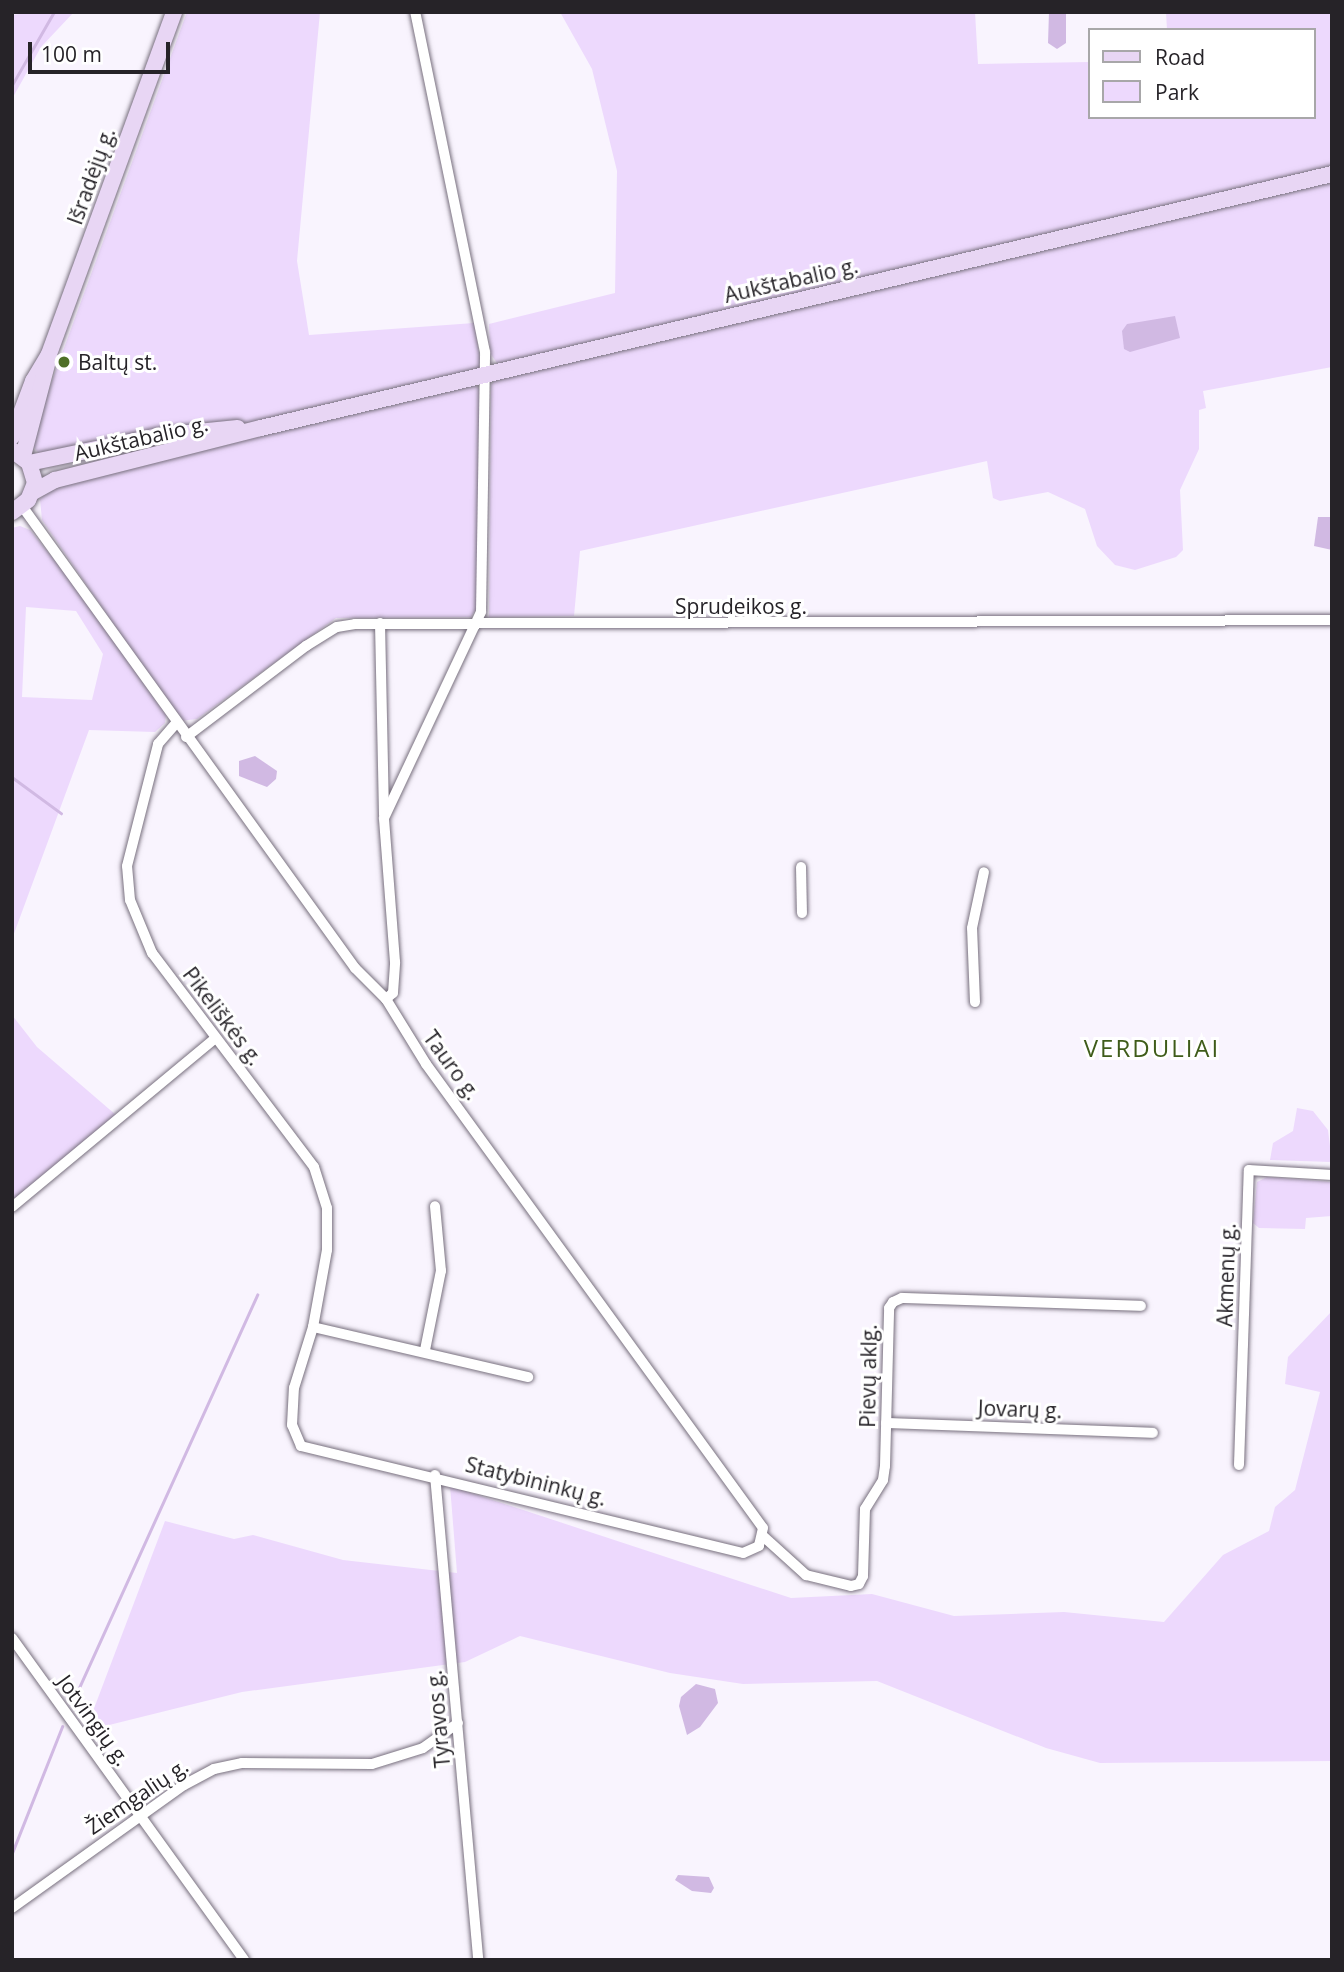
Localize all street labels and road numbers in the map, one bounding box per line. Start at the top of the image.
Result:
street label: Išradėjų g. [62,124,120,228]
street label: Aukštabalio g. [722,252,860,308]
street label: Aukštabalio g. [72,410,210,466]
street label: Sprudeikos g. [675,593,807,619]
street label: Pikeliškės g. [178,962,268,1070]
street label: Tauro g. [418,1025,486,1105]
street label: Akmenų g. [1212,1223,1240,1327]
street label: Pievų aklg. [854,1324,882,1428]
street label: Jovarų g. [977,1395,1063,1423]
street label: Statybininkų g. [463,1451,609,1511]
street label: Tyravos g. [421,1669,455,1769]
street label: Jotvingių g. [53,1670,135,1770]
street label: Žiemgalių g. [81,1753,193,1839]

